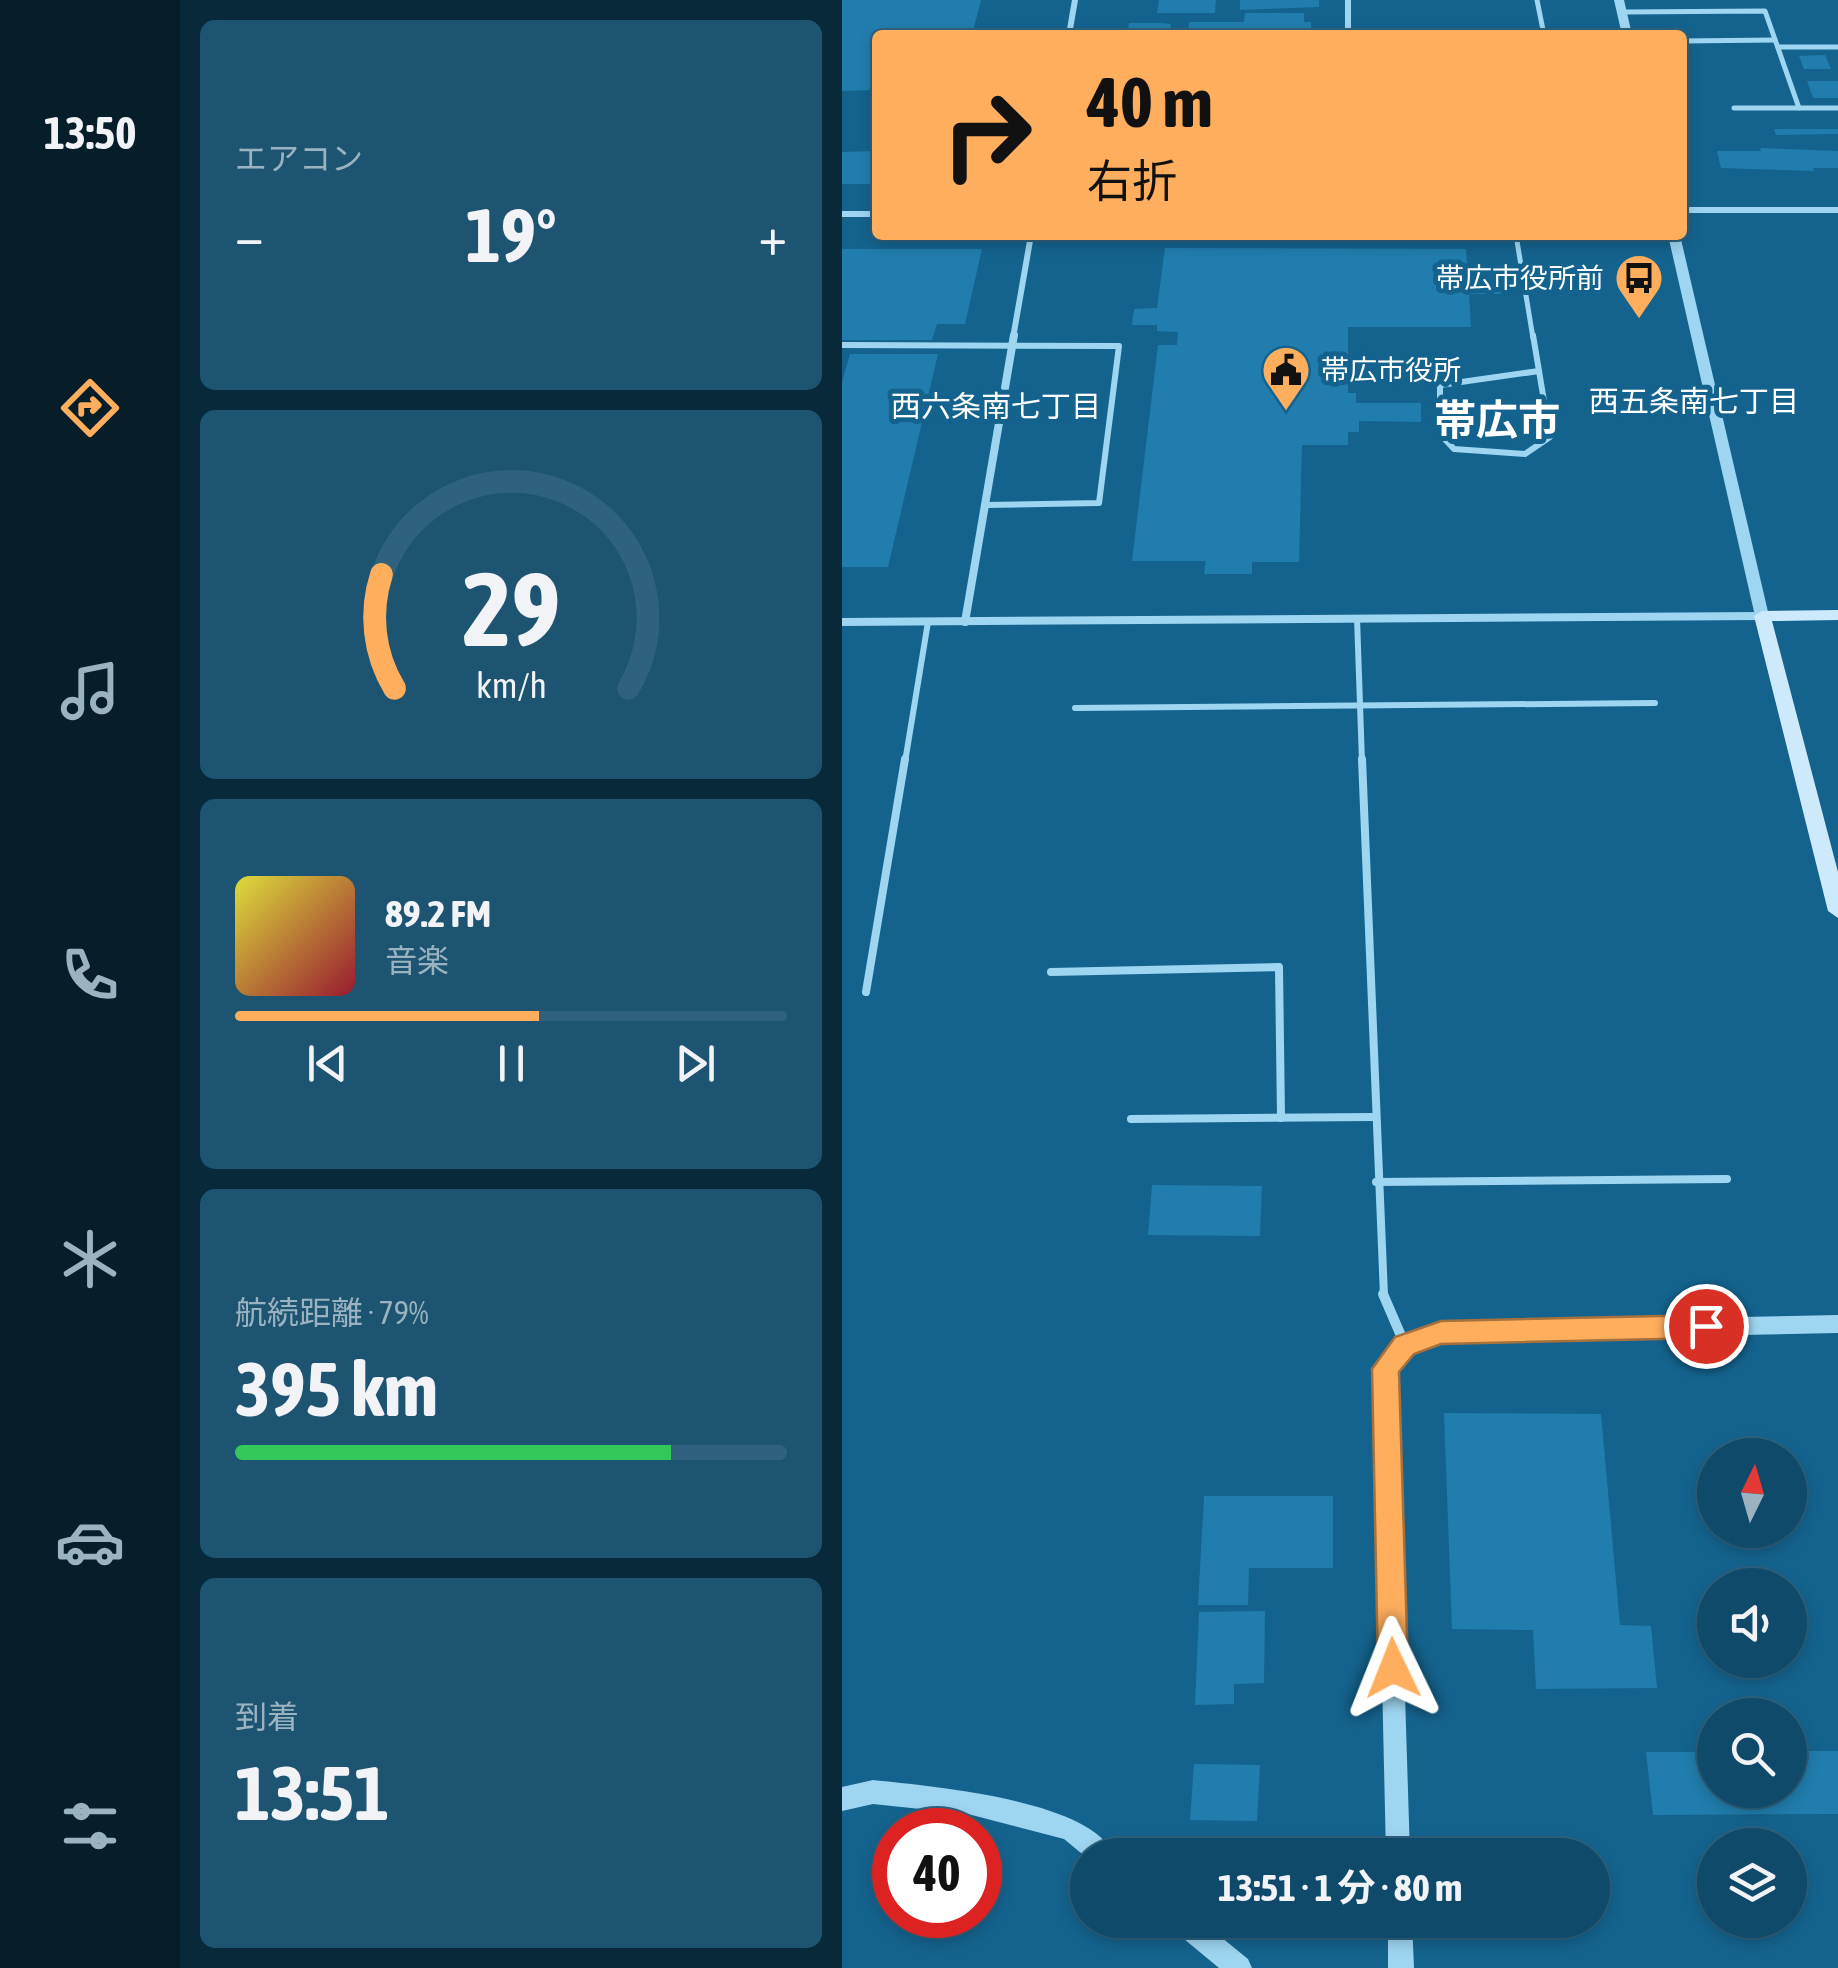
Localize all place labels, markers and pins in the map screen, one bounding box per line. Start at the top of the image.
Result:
bus stop icon: 帯広市役所前 [1613,252,1665,320]
place label: 帯広市役所前 [1436,262,1604,294]
public building icon: 帯広市役所 [1260,344,1312,412]
place label: 帯広市役所 [1321,354,1461,386]
pin [1664,1284,1749,1369]

